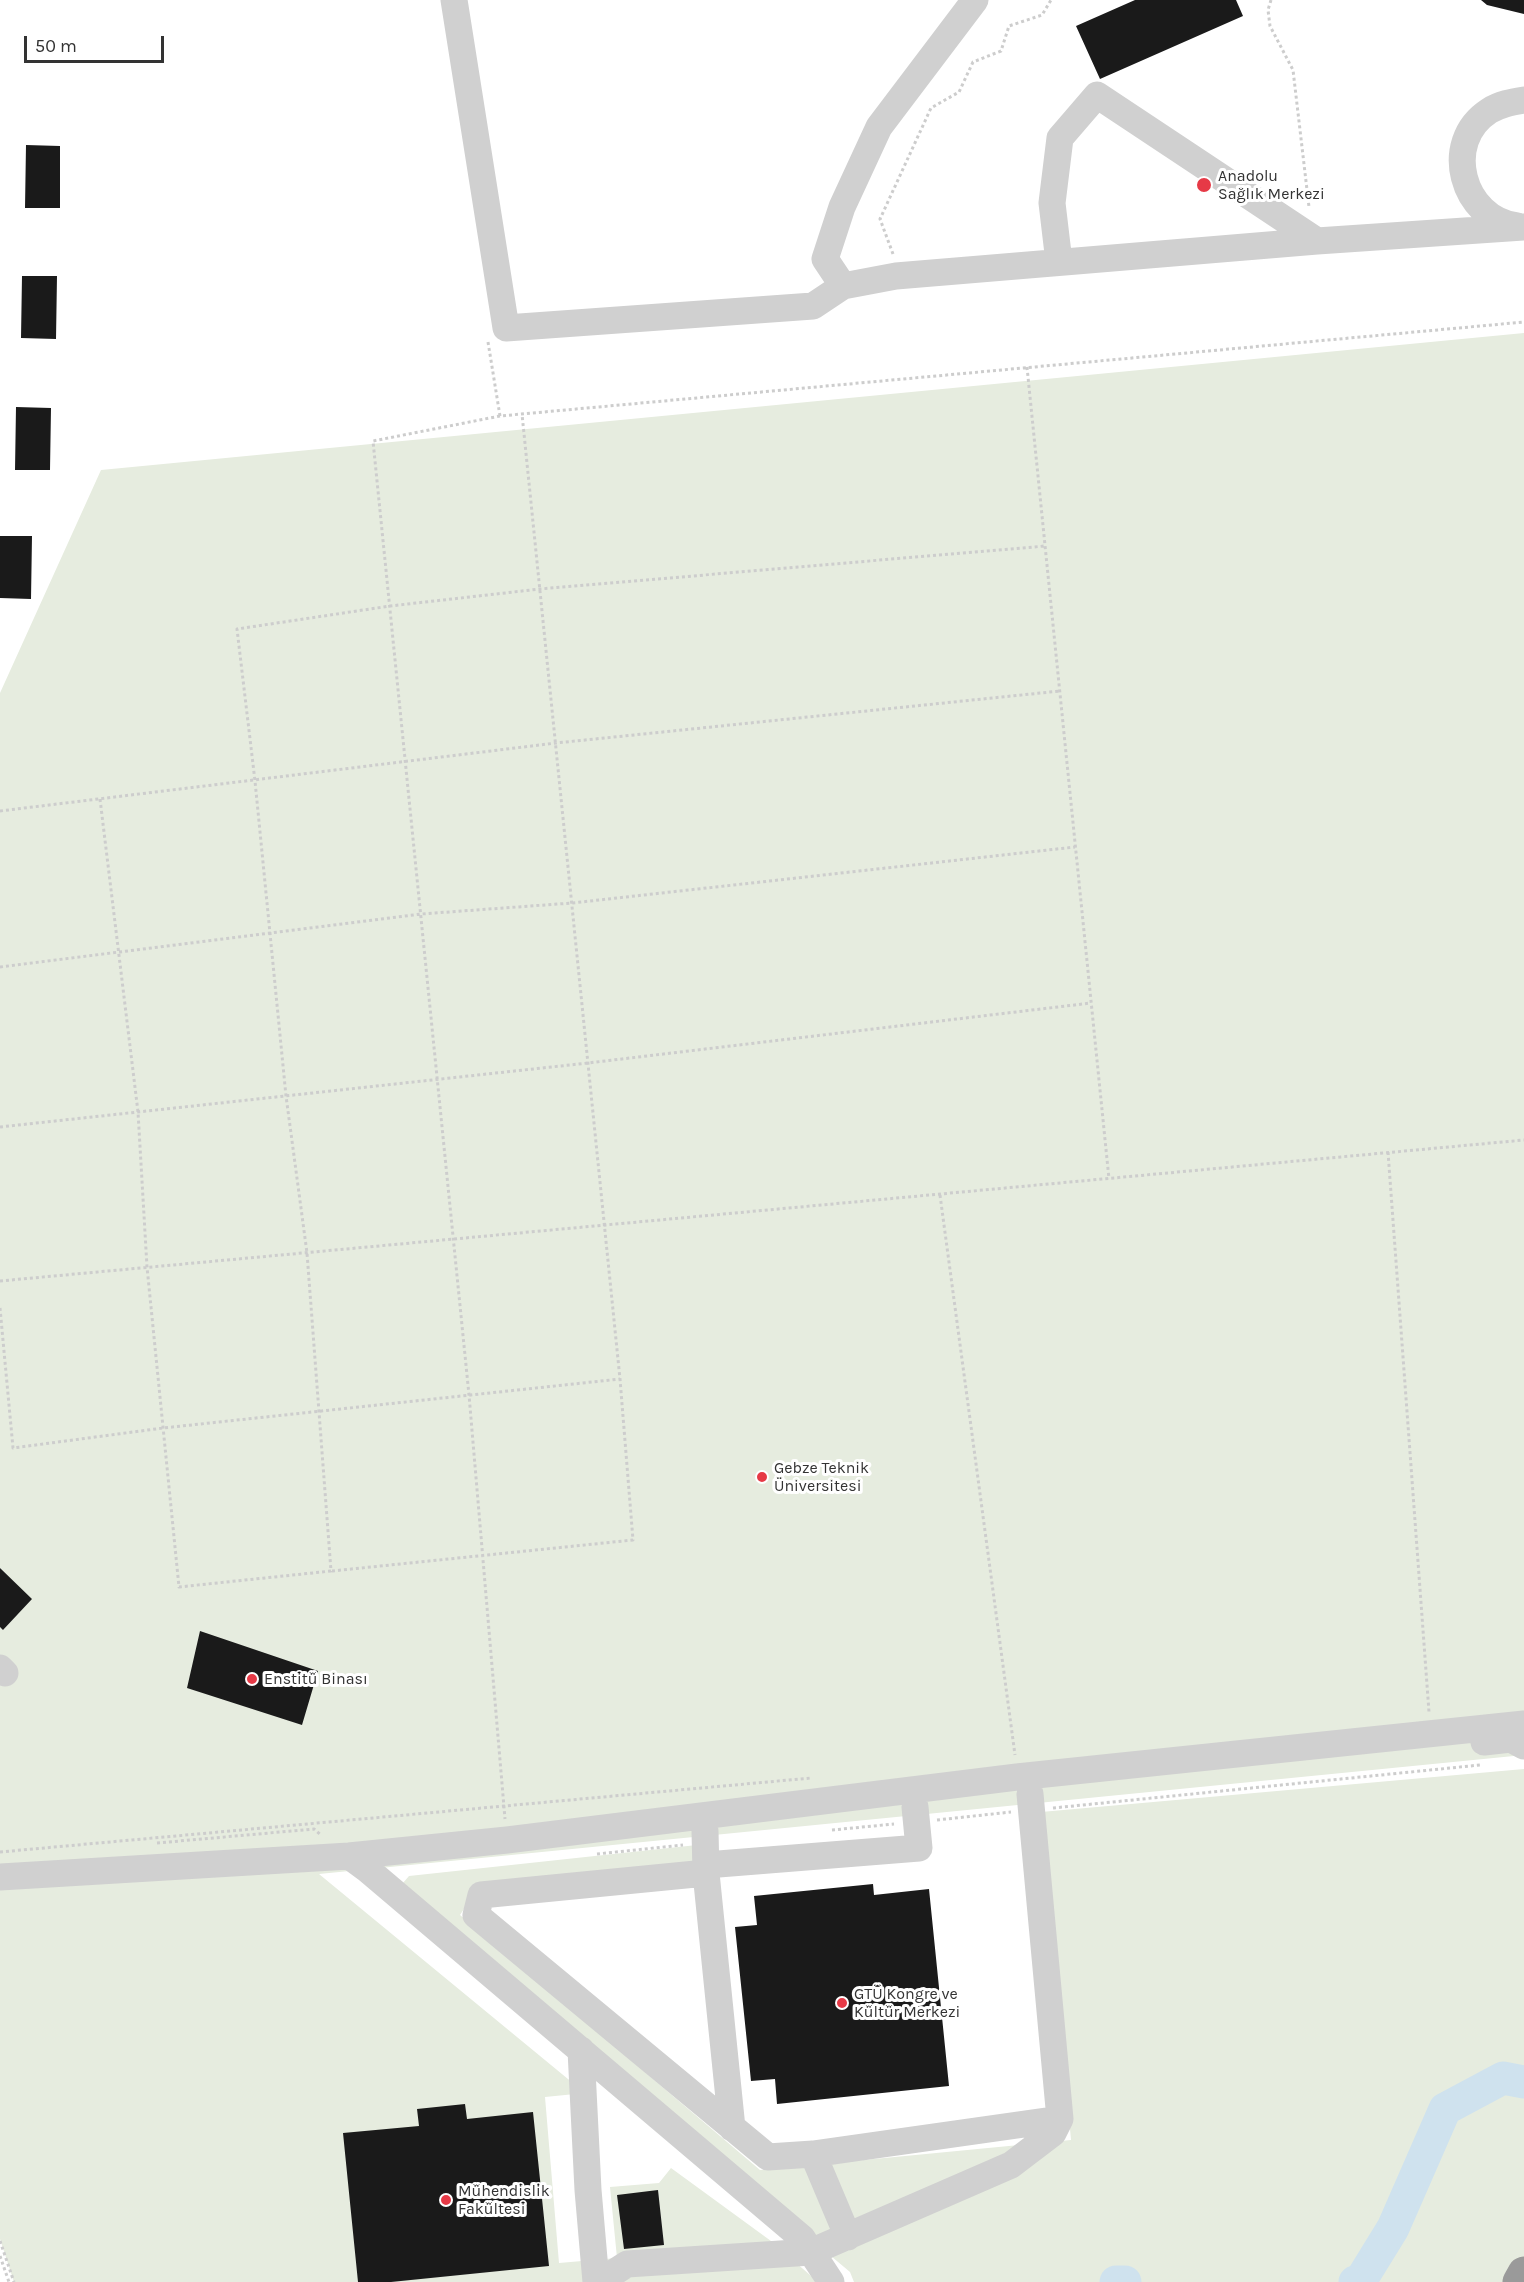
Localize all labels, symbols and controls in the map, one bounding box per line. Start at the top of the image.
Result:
scale bar [27,24,166,62]
text: 50 m [35,35,77,57]
place label: Anadolu Sağlık Merkezi [1218,166,1325,204]
marker: Anadolu Sağlık Merkezi [1195,176,1213,194]
place label: Gebze Teknik Üniversitesi [774,1458,869,1496]
marker: Gebze Teknik Üniversitesi [755,1470,769,1484]
place label: Enstitü Binası [264,1669,368,1689]
marker: Enstitü Binası [245,1672,259,1686]
place label: GTÜ Kongre ve Kültür Merkezi [854,1984,960,2022]
marker: GTÜ Kongre ve Kültür Merkezi [835,1996,849,2010]
place label: Mühendislik Fakültesi [458,2181,550,2219]
marker: Mühendislik Fakültesi [439,2193,453,2207]

